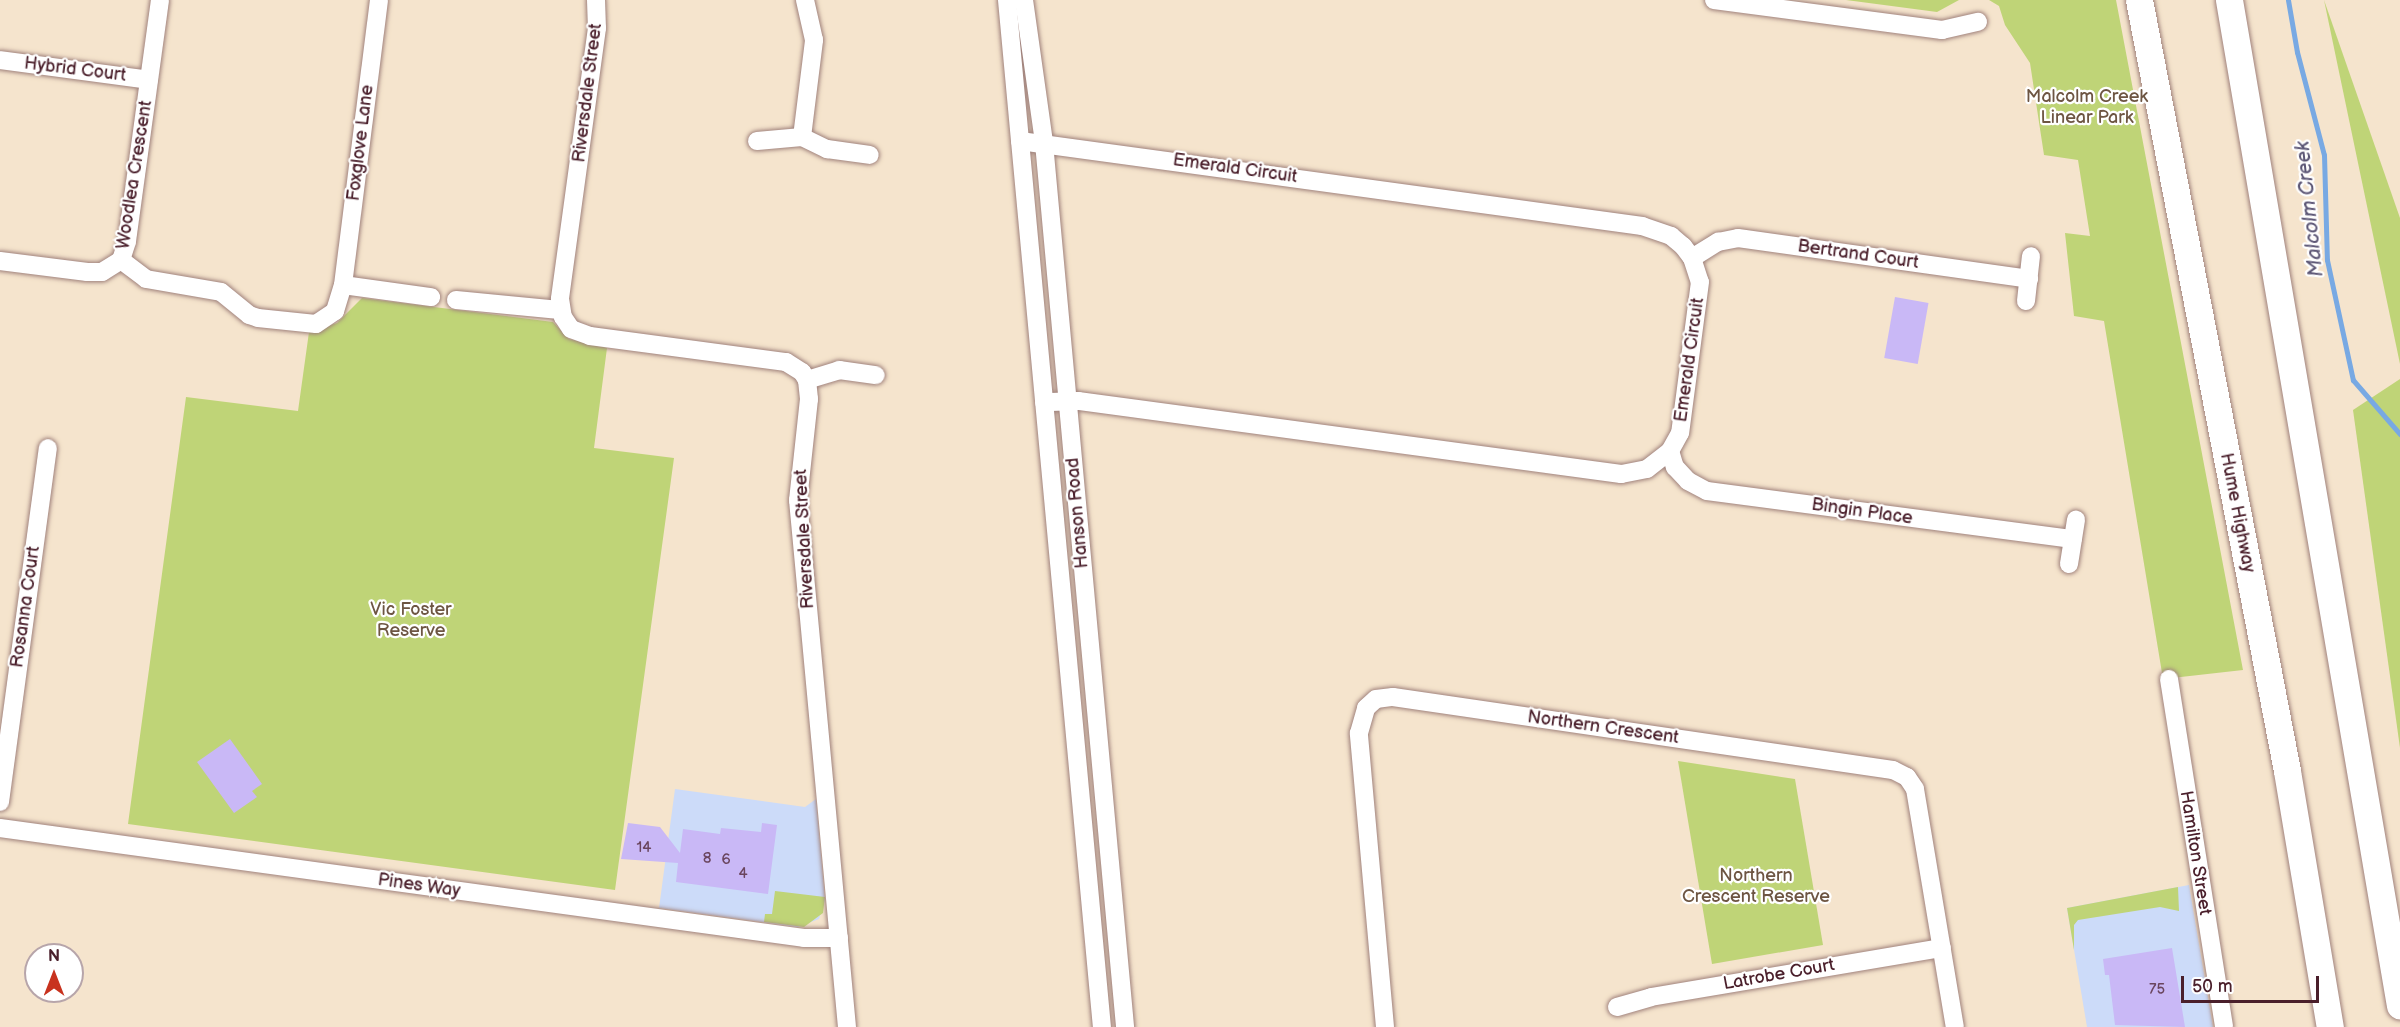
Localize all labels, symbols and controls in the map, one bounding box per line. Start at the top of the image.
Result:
street label: Riversdale Street [569,22,607,164]
street label: Hybrid Court [23,53,127,87]
street label: Foxglove Lane [343,84,379,202]
park label: Malcolm Creek Linear Park [2026,87,2148,130]
street label: Woodlea Crescent [113,99,157,251]
water label: Malcolm Creek [2291,140,2329,278]
street label: Emerald Circuit [1171,150,1299,188]
street label: Bertrand Court [1796,236,1920,274]
street label: Emerald Circuit [1671,296,1709,424]
street label: Hume Highway [2215,451,2259,575]
street label: Hanson Road [1062,457,1094,569]
street label: Riversdale Street [791,468,819,610]
street label: Bingin Place [1810,494,1914,530]
street label: Rosanna Court [7,545,45,669]
park label: Vic Foster Reserve [370,600,452,642]
street label: Northern Crescent [1526,707,1680,749]
street label: Hamilton Street [2174,789,2216,917]
house number: 14 [637,839,651,857]
house number: 8 [703,850,711,868]
house number: 6 [721,851,731,869]
house number: 4 [738,865,748,883]
park label: Northern Crescent Reserve [1682,866,1830,908]
street label: Pines Way [376,869,462,903]
north arrow [24,943,84,1003]
text: N [48,947,60,966]
street label: Latrobe Court [1722,955,1836,995]
scale bar [2184,964,2322,1002]
text: 50 m [2192,976,2233,997]
house number: 75 [2149,981,2165,999]

